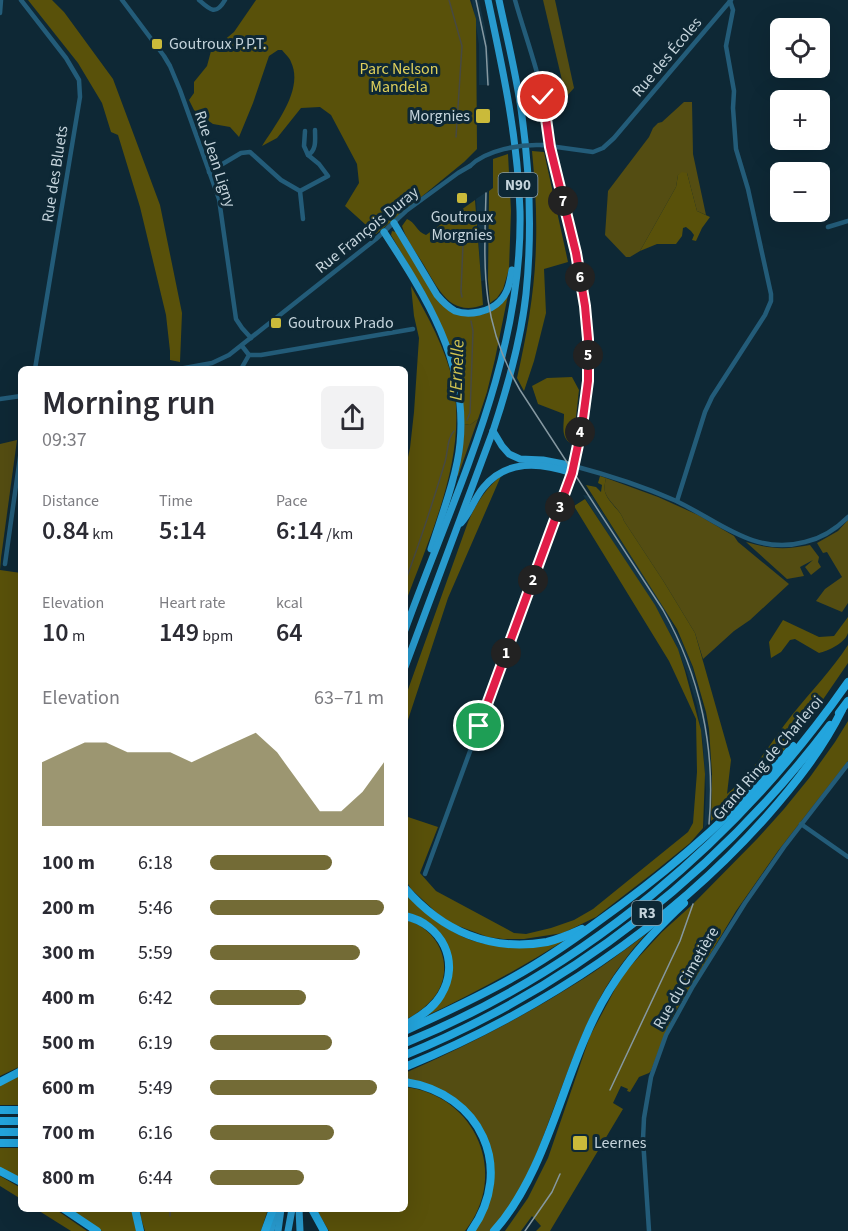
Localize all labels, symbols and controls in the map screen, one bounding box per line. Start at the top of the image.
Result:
street label: Rue des Écoles [627,12,707,102]
map controls [770,18,830,222]
button: locate [770,18,830,78]
place label: Goutroux P.P.T. [169,33,267,55]
marker: Goutroux P.P.T. [150,37,164,51]
park label: Parc Nelson Mandela [360,58,438,98]
pin [517,71,568,122]
icon: check [526,80,559,113]
button: + [770,90,830,150]
place label: Morgnies [409,105,470,127]
marker: Morgnies [474,107,492,125]
street label: Rue Jean Ligny [189,108,241,211]
street label: Rue des Bluets [37,124,74,224]
button: − [770,162,830,222]
road number: N90 [498,173,538,197]
street label: Rue François Duray [311,181,424,279]
pin: 7 [548,186,578,216]
text: 7 [559,190,567,212]
marker: Goutroux Morgnies [455,191,469,205]
place label: Goutroux Morgnies [431,206,493,246]
pin: 6 [565,262,595,292]
text: 6 [576,266,584,288]
place label: Goutroux Prado [288,312,394,334]
marker: Goutroux Prado [269,316,283,330]
water label: L'Ernelle [443,339,471,401]
pin: 5 [573,340,603,370]
text: 5 [584,344,592,366]
text: Morning run [42,380,216,427]
button: share [321,386,384,449]
pin: 4 [565,417,595,447]
text: 4 [576,421,584,443]
text: 09:37 [42,426,87,454]
text: Distance [42,490,99,512]
text: Time [159,490,193,512]
text: Pace [276,490,307,512]
pin: 3 [545,492,575,522]
text: 3 [556,496,564,518]
text: 0.84 [42,512,89,549]
text: 5:14 [159,512,206,549]
text: 6:14 [276,512,323,549]
text: km [89,523,114,545]
text: /km [323,523,353,545]
pin: 2 [518,565,548,595]
text: 2 [529,569,537,591]
text: Elevation [42,592,104,614]
text: Heart rate [159,592,226,614]
text: kcal [276,592,303,614]
text: 10 [42,614,69,651]
text: 149 [159,614,199,651]
text: 64 [276,614,303,651]
text: m [69,625,85,647]
text: bpm [199,625,233,647]
pin: 1 [491,638,521,668]
text: 1 [502,642,510,664]
text: Elevation [42,684,120,712]
text: 63–71 m [314,684,384,712]
street label: Grand Ring de Charleroi [708,691,828,825]
pin [453,700,504,751]
icon: arrive [462,709,495,742]
text: 100 m [42,849,95,877]
text: 6:18 [138,849,173,877]
text: 200 m [42,894,95,922]
text: 5:46 [138,894,173,922]
road number: R3 [632,901,662,925]
street label: Rue du Cimetière [648,923,724,1033]
text: 300 m [42,939,95,967]
text: 5:59 [138,939,173,967]
text: 400 m [42,984,95,1012]
text: 6:42 [138,984,173,1012]
text: 500 m [42,1029,95,1057]
text: 6:19 [138,1029,173,1057]
text: 600 m [42,1074,95,1102]
text: 5:49 [138,1074,173,1102]
text: 700 m [42,1119,95,1147]
text: 6:16 [138,1119,173,1147]
place label: Leernes [594,1132,647,1154]
marker: Leernes [571,1134,589,1152]
text: 800 m [42,1164,95,1192]
text: 6:44 [138,1164,173,1192]

